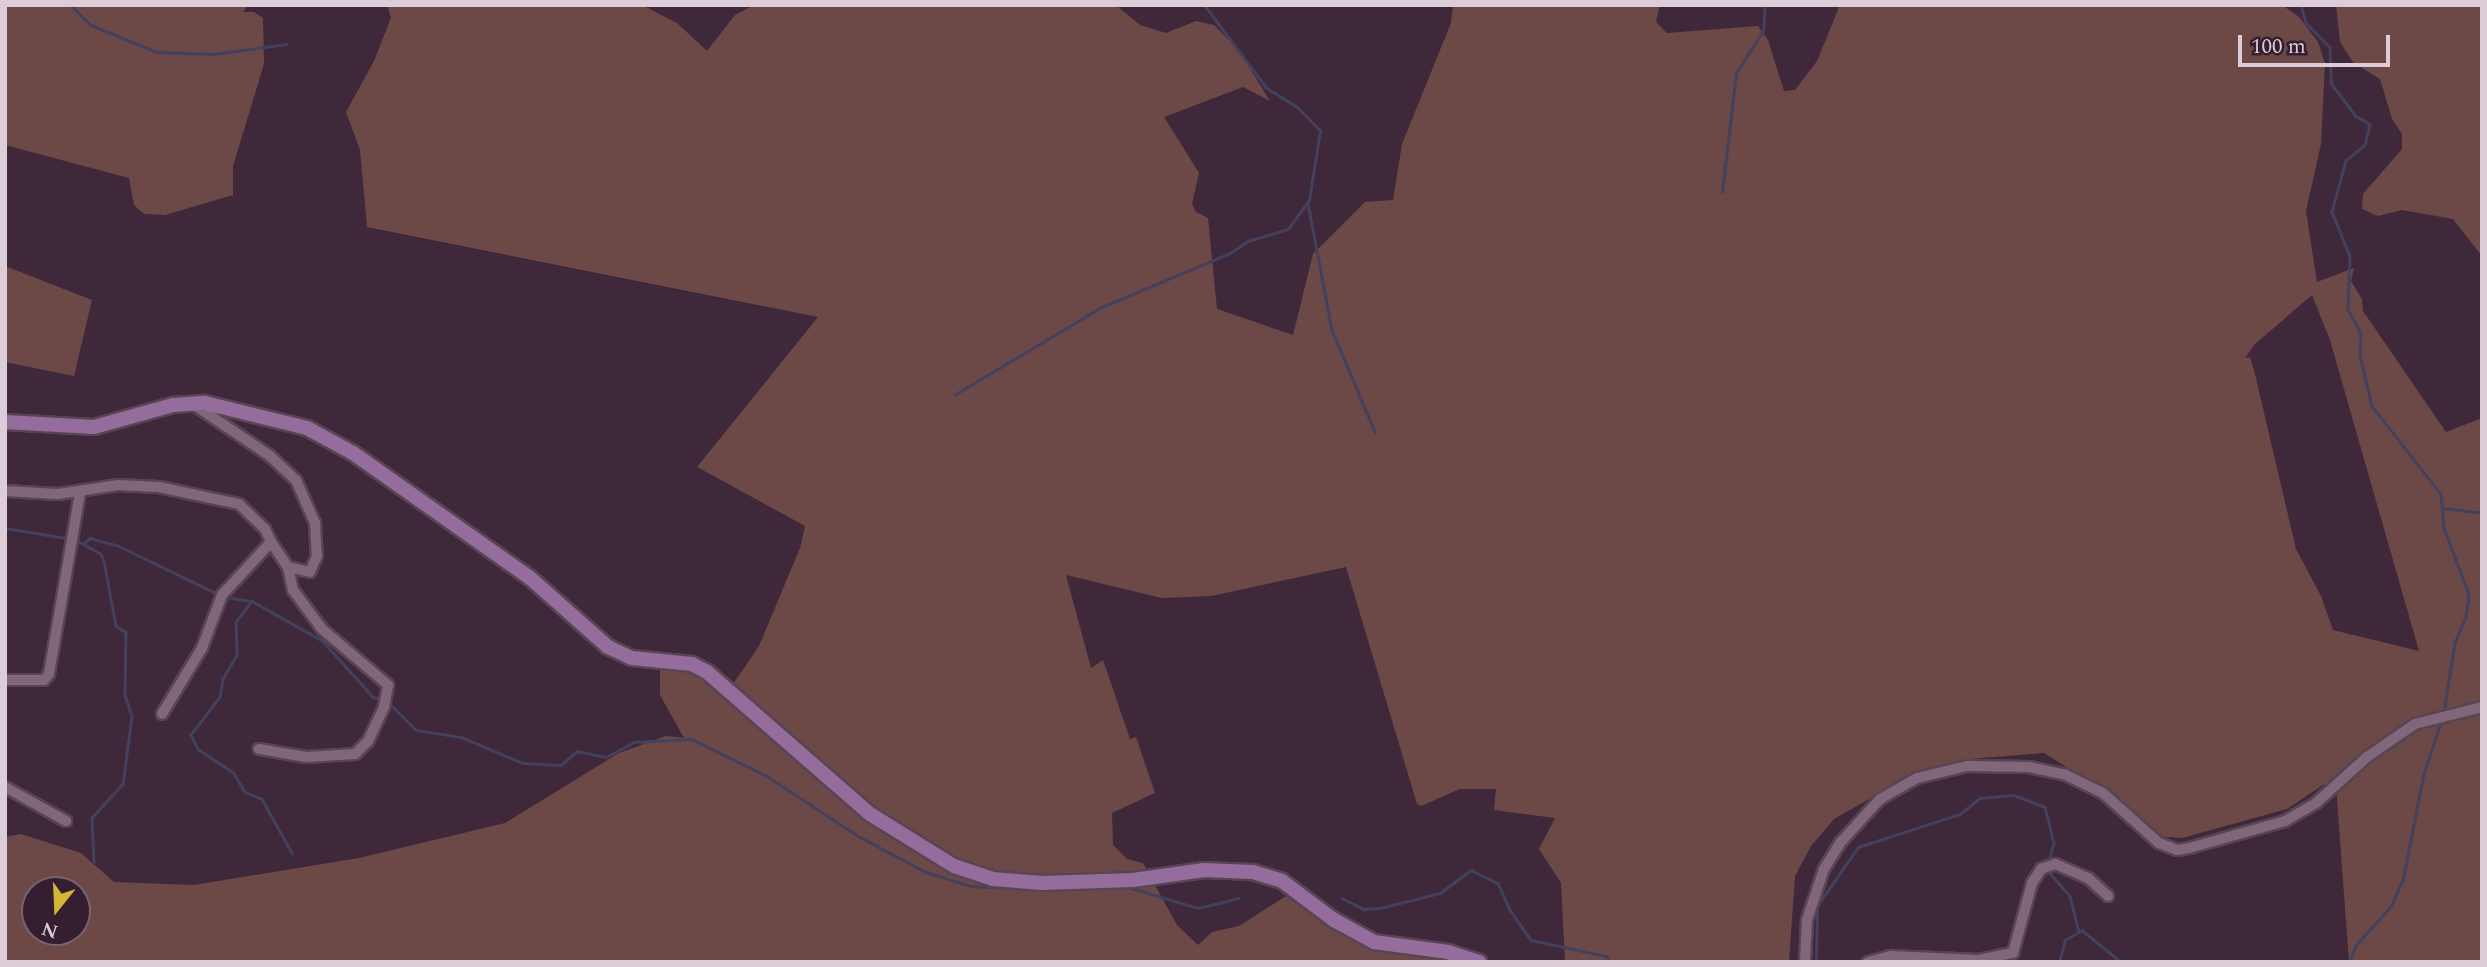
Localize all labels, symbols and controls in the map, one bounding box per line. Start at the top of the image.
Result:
scale bar [2242,21,2394,65]
text: 100 m [2251,31,2306,63]
north arrow [21,876,91,946]
text: N [38,913,62,946]

